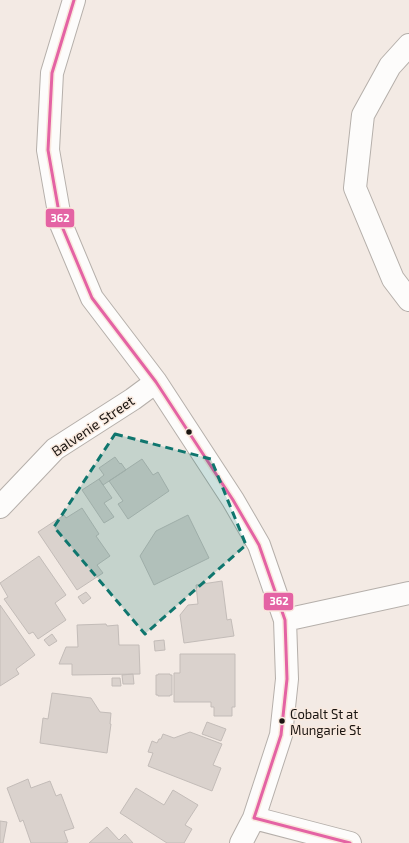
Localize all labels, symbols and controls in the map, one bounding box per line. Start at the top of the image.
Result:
line badge: 362 [45,208,75,228]
text: 362 [50,211,70,224]
street label: Balvenie Street [48,392,137,460]
unlabelled marker [184,427,194,437]
line badge: 362 [263,592,294,611]
text: 362 [269,594,289,607]
place label: Cobalt St at Mungarie St [290,706,361,738]
marker: Cobalt St at Mungarie St [277,716,287,726]

